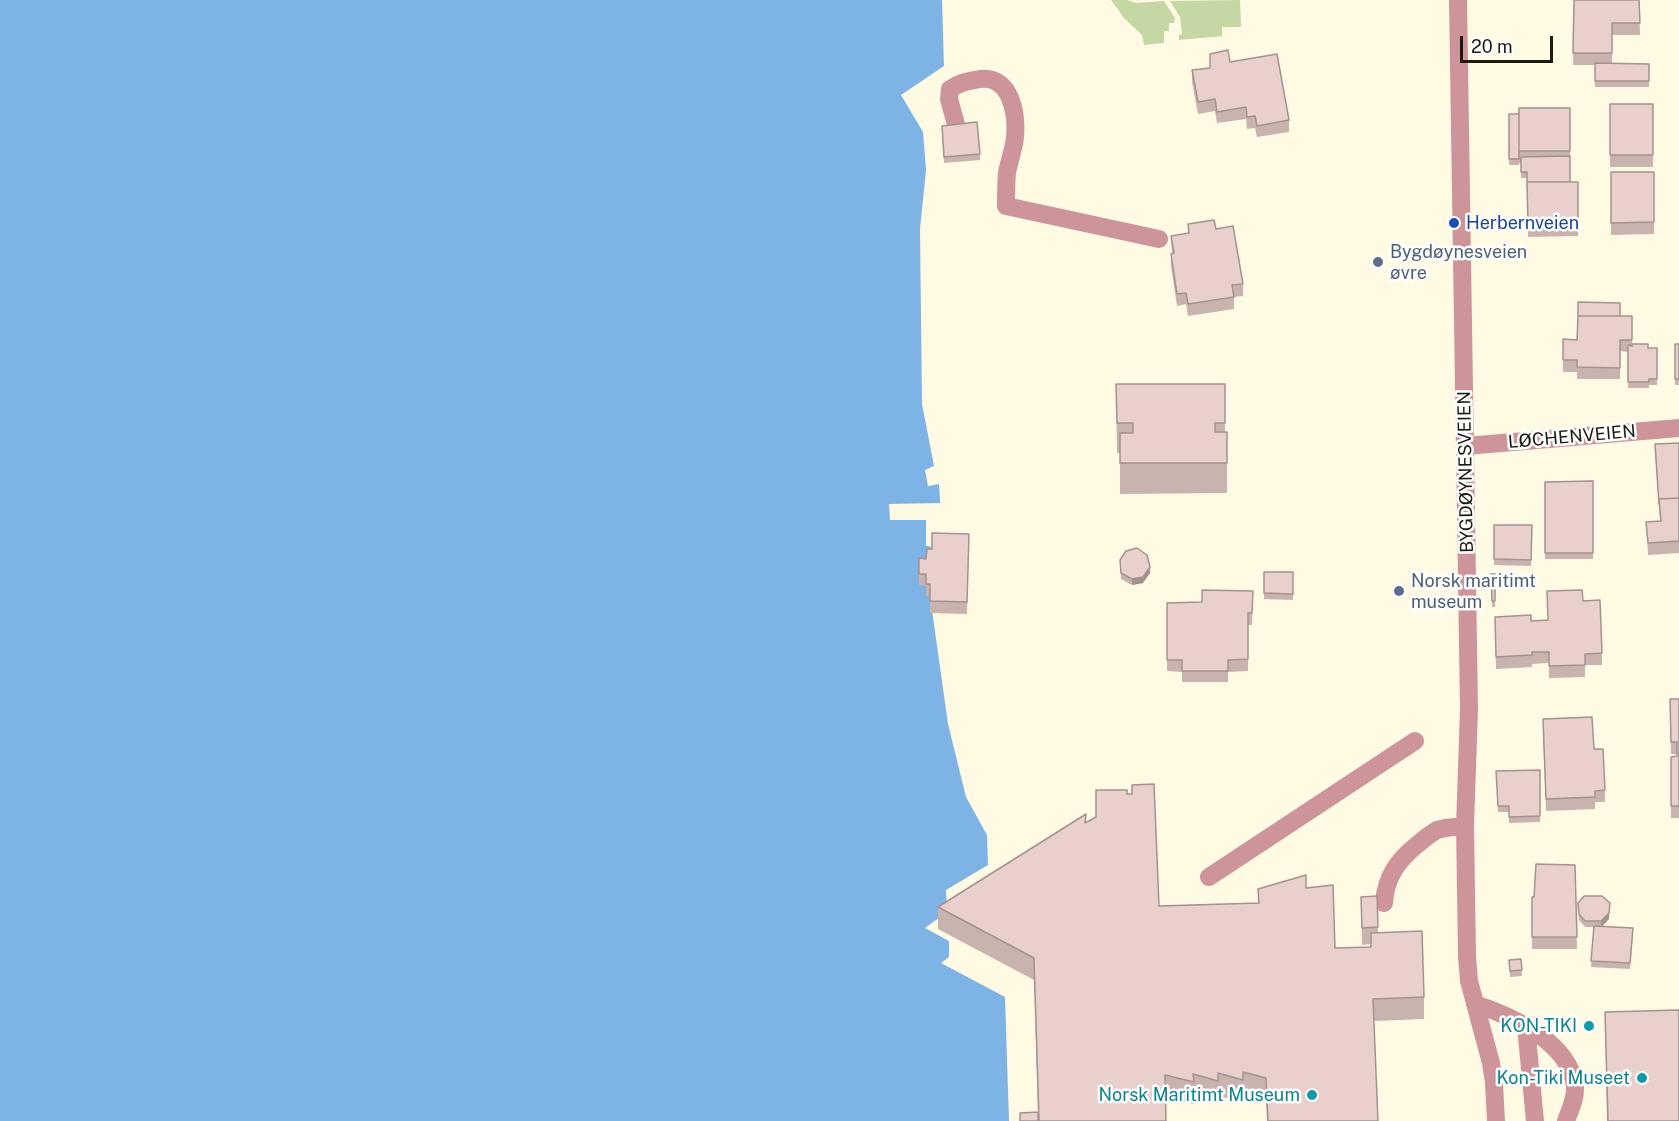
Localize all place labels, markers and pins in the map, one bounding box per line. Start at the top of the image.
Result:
place label: Herbernveien [1466,212,1579,234]
marker: Herbernveien [1447,216,1461,230]
place label: Bygdøynesveien øvre [1390,241,1527,284]
marker: Bygdøynesveien øvre [1371,255,1385,269]
place label: Norsk maritimt museum [1411,570,1536,612]
marker: Norsk maritimt museum [1392,584,1406,598]
place label: KON-TIKI [1500,1015,1577,1037]
marker: KON-TIKI [1582,1019,1596,1033]
place label: Kon-Tiki Museet [1497,1067,1630,1089]
marker: Kon-Tiki Museet [1635,1071,1649,1085]
place label: Norsk Maritimt Museum [1099,1084,1300,1106]
marker: Norsk Maritimt Museum [1305,1088,1319,1102]

